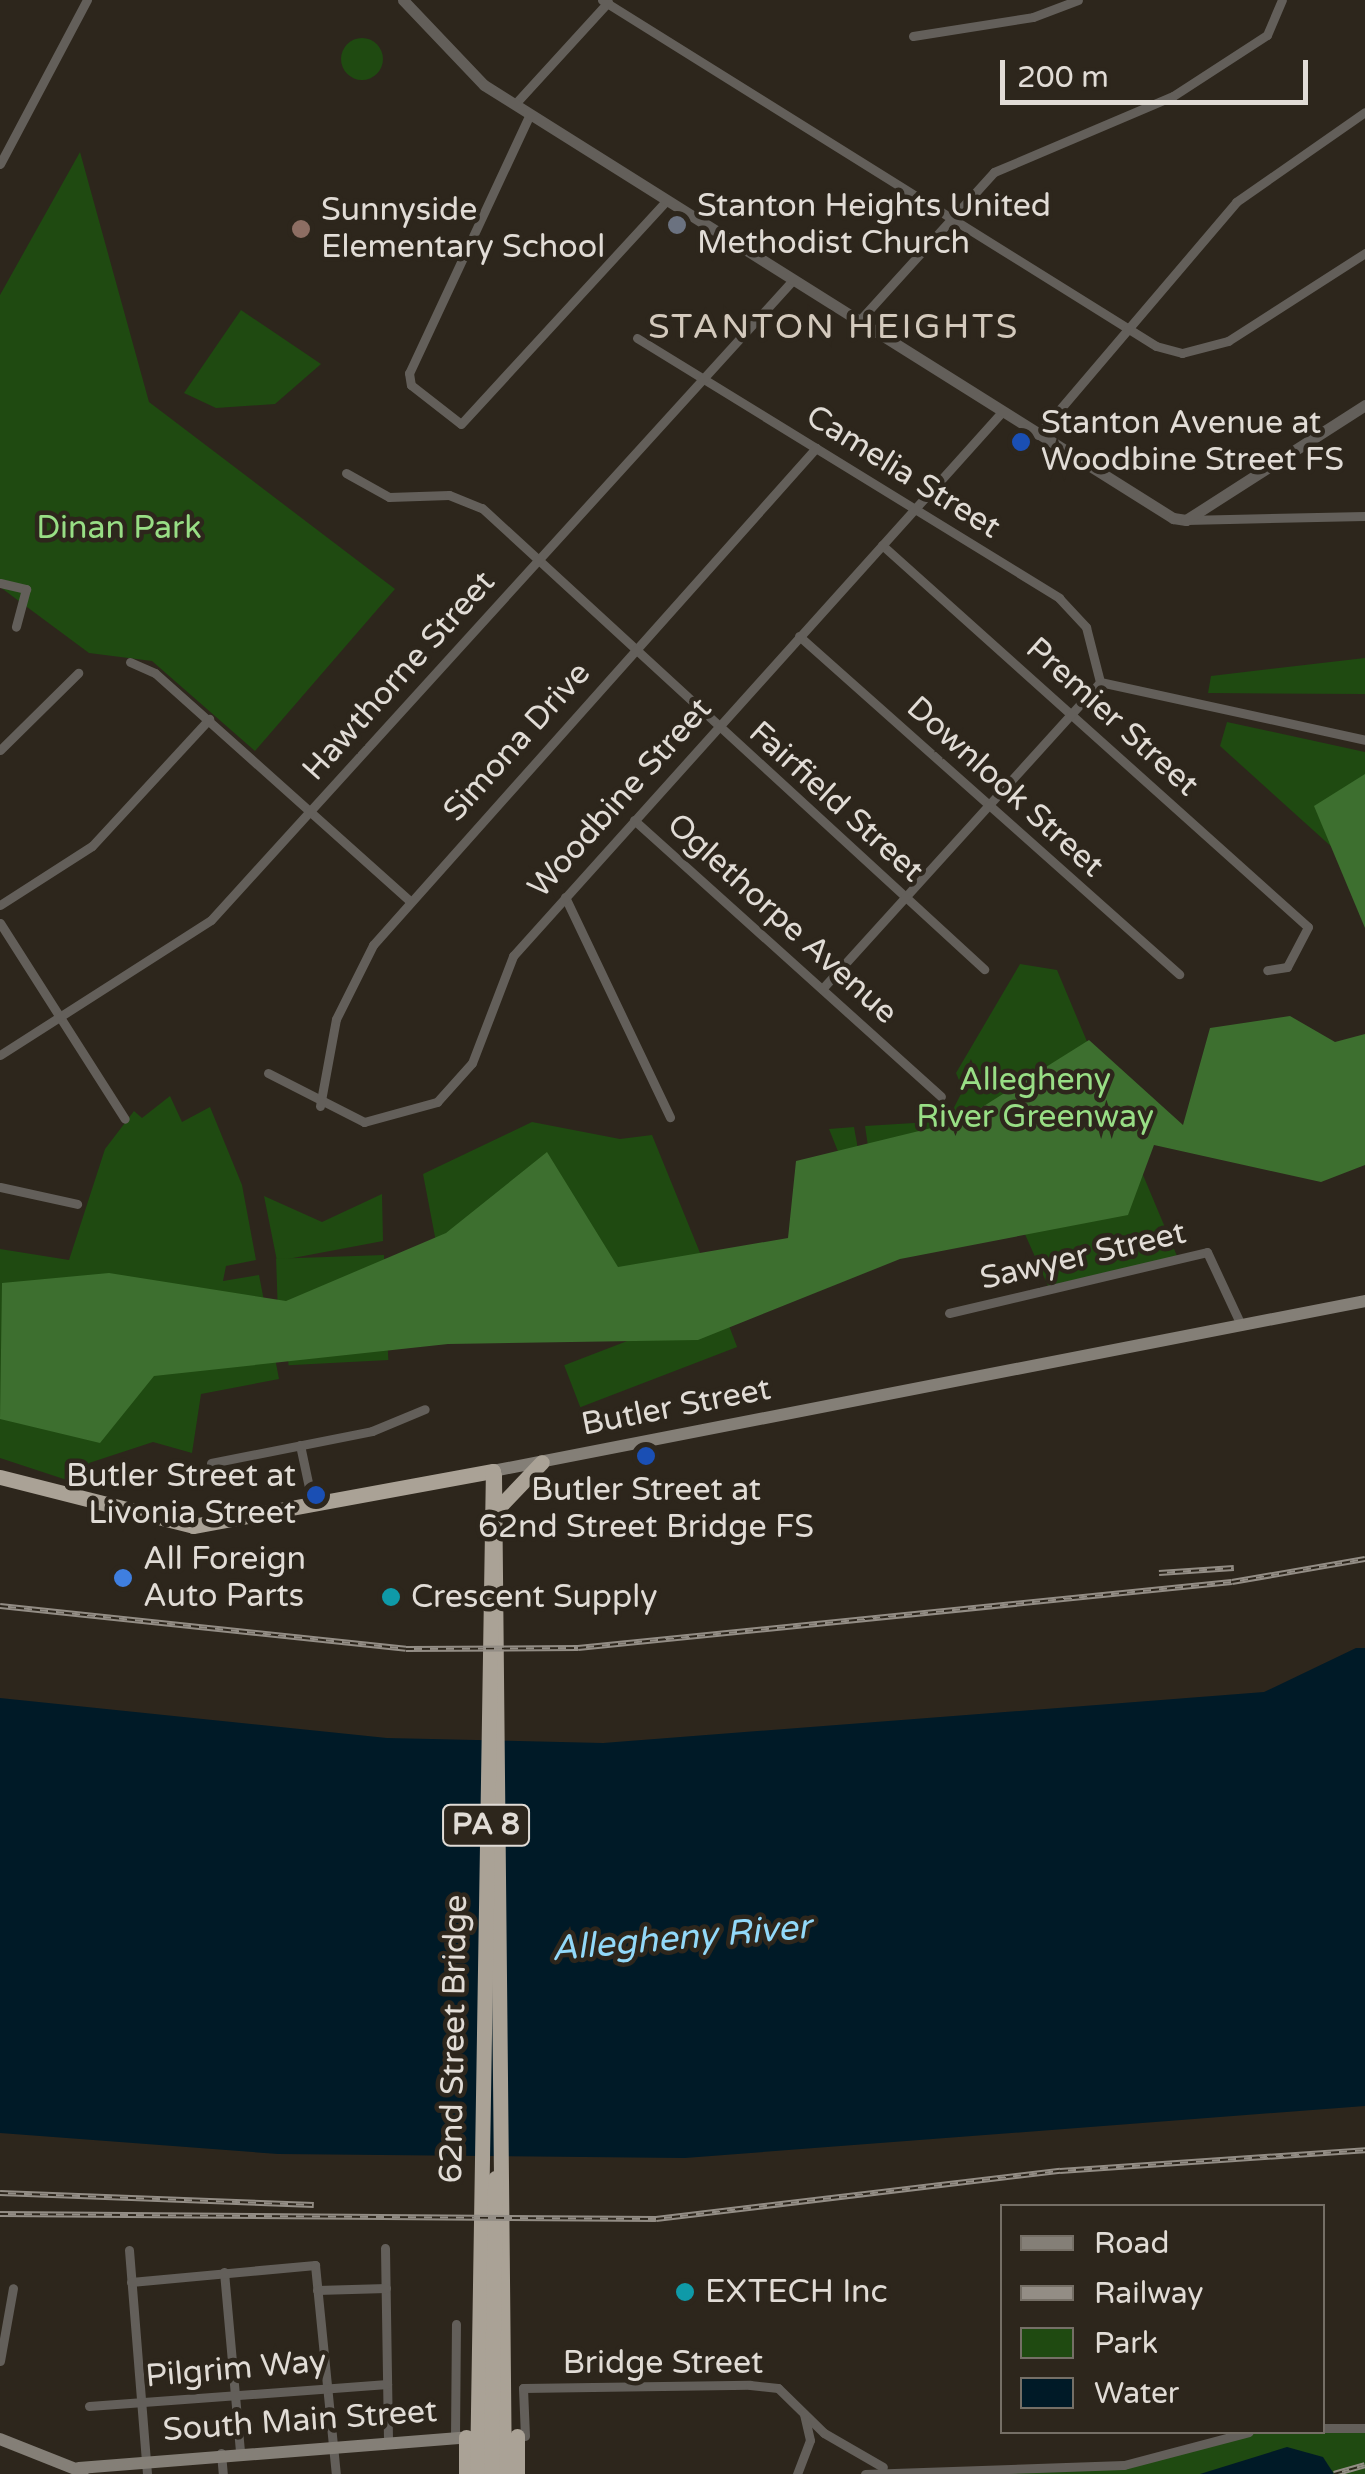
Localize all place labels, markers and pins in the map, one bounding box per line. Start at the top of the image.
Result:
place label: Stanton Heights United Methodist Church [697,188,1051,263]
place label: Sunnyside Elementary School [321,192,605,267]
marker: Stanton Heights United Methodist Church [666,214,688,236]
marker: Sunnyside Elementary School [290,218,312,240]
place label: Stanton Avenue at Woodbine Street FS [1041,405,1344,480]
marker: Stanton Avenue at Woodbine Street FS [1010,431,1032,453]
marker: Butler Street at 62nd Street Bridge FS [635,1445,657,1467]
place label: Butler Street at Livonia Street [66,1458,296,1533]
place label: Butler Street at 62nd Street Bridge FS [478,1472,814,1547]
marker: Butler Street at Livonia Street [305,1484,327,1506]
place label: All Foreign Auto Parts [143,1541,306,1616]
marker: All Foreign Auto Parts [112,1567,134,1589]
place label: Crescent Supply [411,1578,657,1616]
marker: Crescent Supply [380,1586,402,1608]
place label: EXTECH Inc [705,2273,888,2311]
marker: EXTECH Inc [674,2281,696,2303]

